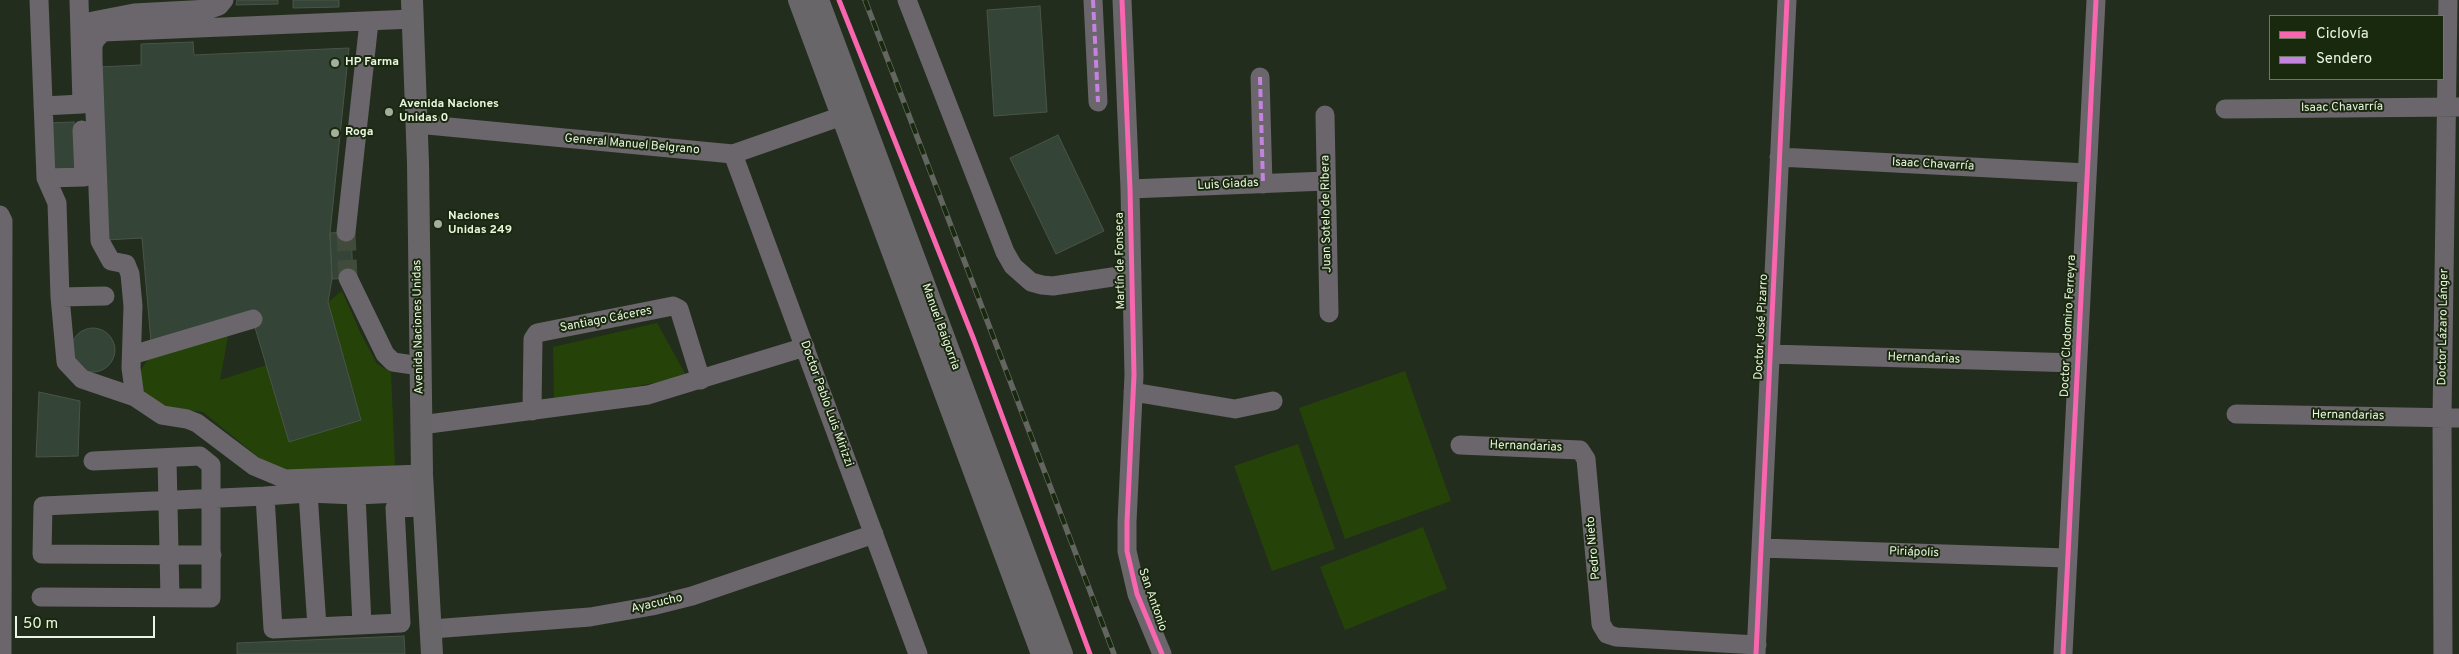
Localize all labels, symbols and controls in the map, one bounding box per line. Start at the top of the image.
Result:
legend [2269,15,2444,80]
text: Ciclovía [2316,25,2369,44]
text: Sendero [2316,50,2372,69]
place label: HP Farma [345,56,399,70]
marker: HP Farma [329,57,341,69]
place label: Avenida Naciones Unidas 0 [399,98,499,126]
street label: Isaac Chavarría [2301,100,2383,116]
marker: Avenida Naciones Unidas 0 [383,106,395,118]
place label: Roga [345,126,373,140]
marker: Roga [329,127,341,139]
street label: General Manuel Belgrano [564,132,700,158]
street label: Juan Sotelo de Ribera [1319,155,1335,273]
street label: Isaac Chavarría [1892,156,1974,174]
street label: Luis Giadas [1197,176,1259,194]
place label: Naciones Unidas 249 [448,210,512,238]
street label: Martín de Fonseca [1113,212,1129,310]
marker: Naciones Unidas 249 [432,218,444,230]
street label: Doctor Clodomiro Ferreyra [2058,255,2080,397]
street label: Avenida Naciones Unidas [411,260,427,394]
street label: Doctor Lázaro Lánger [2436,269,2452,385]
street label: Doctor José Pizarro [1752,274,1772,380]
street label: Manuel Baigorria [918,282,962,372]
street label: Santiago Cáceres [559,304,653,336]
street label: Doctor Pablo Luis Mirizzi [797,339,855,469]
street label: Hernandarias [1887,351,1961,367]
street label: Hernandarias [2312,408,2384,424]
street label: Hernandarias [1489,439,1563,455]
street label: Pedro Nieto [1584,516,1604,580]
street label: Piriápolis [1889,545,1939,561]
street label: San Antonio [1135,567,1169,633]
street label: Ayacucho [630,591,684,617]
scale bar [18,606,158,638]
text: 50 m [23,615,58,634]

